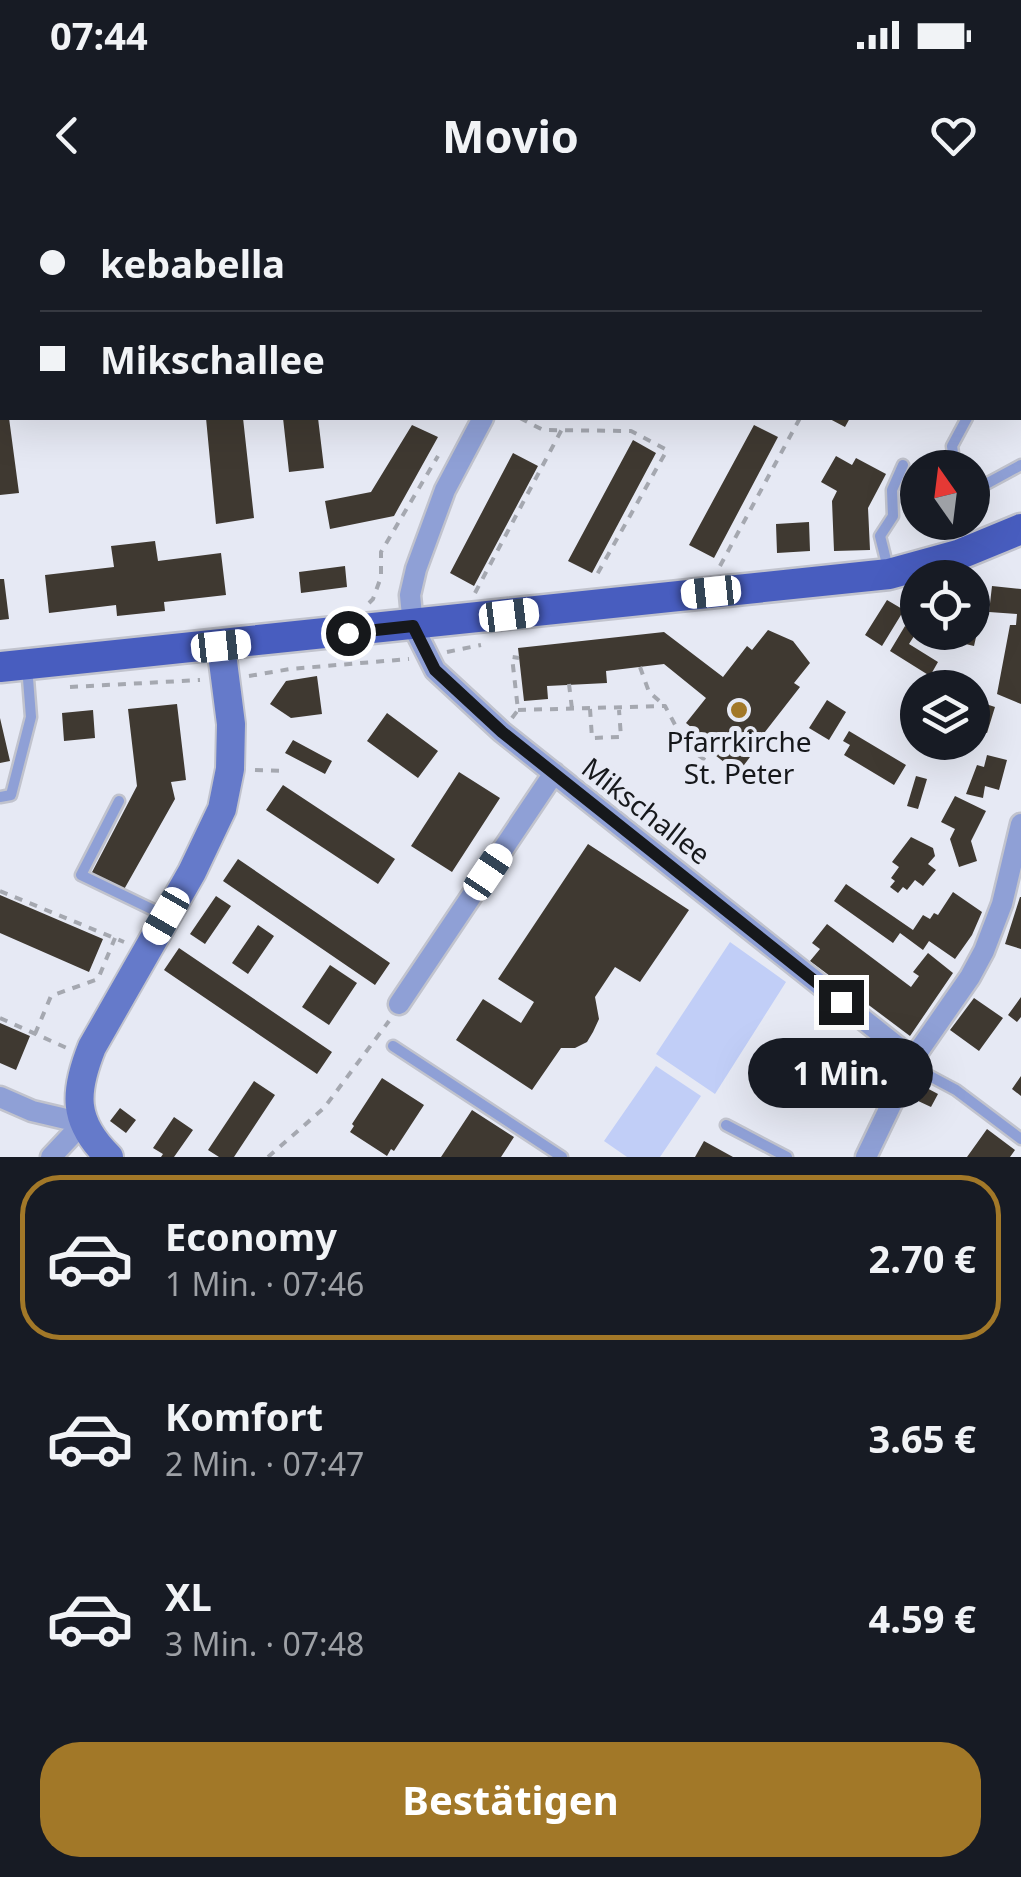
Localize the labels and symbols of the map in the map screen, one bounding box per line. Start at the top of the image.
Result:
north arrow [900,450,990,540]
car [680,574,742,610]
car [477,596,541,634]
route start [326,611,371,656]
car [190,628,252,664]
marker: Pfarrkirche St. Peter [728,699,750,721]
place label: Pfarrkirche St. Peter [666,722,812,792]
street label: Mikschallee [574,748,719,872]
car [459,839,517,905]
car [138,883,194,949]
route end [819,980,864,1025]
callout: 1 Min. [748,1037,934,1107]

